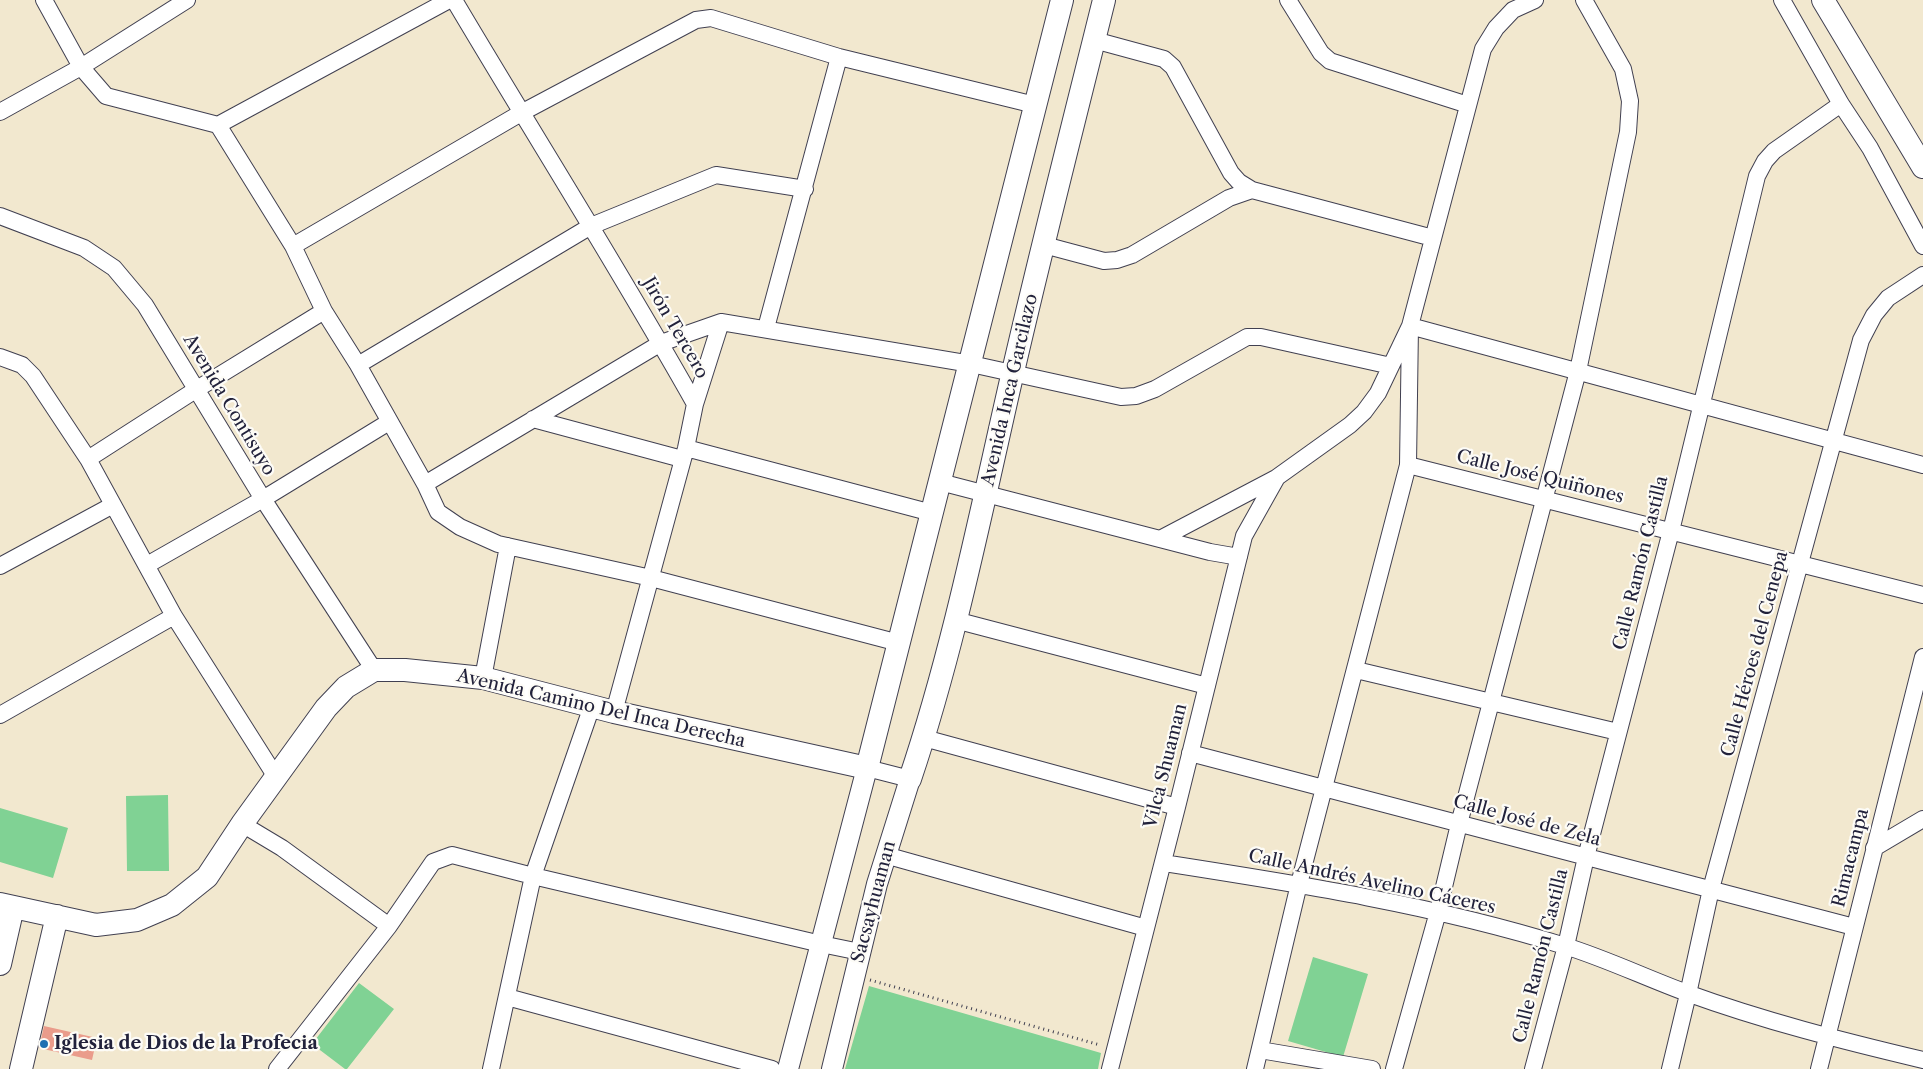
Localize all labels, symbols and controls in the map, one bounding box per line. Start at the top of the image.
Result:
street label: Jirón Tercero [637,273,713,383]
street label: Avenida Inca Garcilazo [977,292,1043,488]
street label: Avenida Contisuyo [178,330,280,480]
street label: Calle José Quiñones [1454,446,1626,508]
street label: Calle Ramón Castilla [1609,474,1673,652]
street label: Calle Héroes del Cenepa [1717,549,1793,759]
street label: Avenida Camino Del Inca Derecha [455,665,747,753]
street label: Vilca Shuaman [1140,701,1192,831]
street label: Calle José de Zela [1451,791,1603,851]
street label: Rimacampa [1828,806,1874,910]
street label: Sacsayhuaman [847,838,901,966]
street label: Calle Andrés Avelino Cáceres [1246,845,1498,919]
street label: Calle Ramón Castilla [1509,867,1573,1045]
place label: Iglesia de Dios de la Profecia [54,1033,318,1055]
marker: Iglesia de Dios de la Profecia [38,1038,50,1050]

